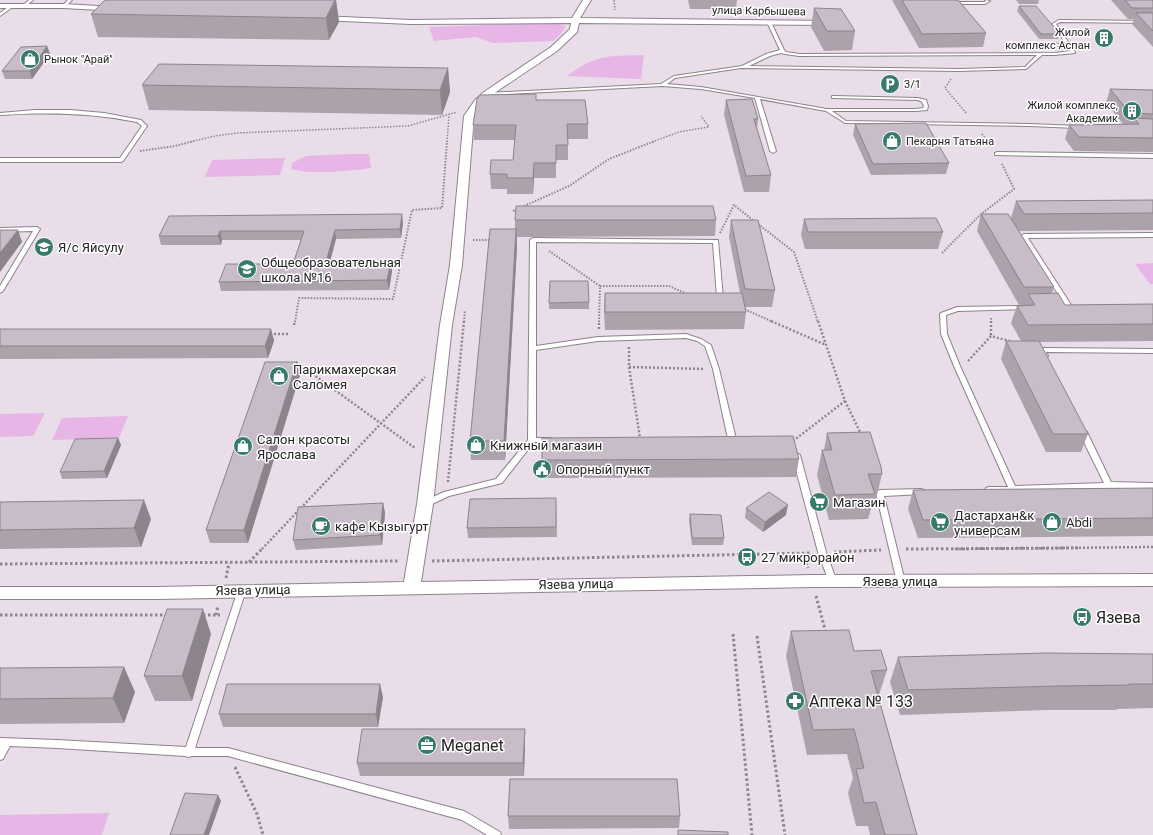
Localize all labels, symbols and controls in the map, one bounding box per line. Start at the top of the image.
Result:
street label: улица Карбышева [712,4,806,18]
place label: Жилой комплекс Аспан [1005,26,1090,52]
building icon: Жилой комплекс Аспан [1093,27,1115,49]
shop icon: Рынок "Арай" [19,48,41,70]
place label: Рынок "Арай" [44,53,113,66]
parking icon: 3/1 [879,73,901,95]
place label: 3/1 [904,78,921,91]
place label: Жилой комплекс, Академик [1027,99,1118,125]
building icon: Жилой комплекс, Академик [1121,100,1143,122]
shop icon: Пекарня Татьяна [881,130,903,152]
place label: Пекарня Татьяна [906,135,994,148]
school or university icon: Я/c Яйсулу [33,236,55,258]
place label: Я/c Яйсулу [58,240,124,255]
place label: Общеобразовательная школа №16 [261,255,401,285]
school or university icon: Общеобразовательная школа №16 [236,258,258,280]
place label: Парикмахерская Саломея [293,362,396,392]
shop icon: Парикмахерская Саломея [268,365,290,387]
place label: Салон красоты Ярослава [257,432,350,462]
shop icon: Книжный магазин [465,434,487,456]
shop icon: Салон красоты Ярослава [232,435,254,457]
place label: Книжный магазин [490,438,602,453]
public building icon: Опорный пункт [531,458,553,480]
place label: Опорный пункт [556,462,650,477]
supermarket icon: Магазин [808,491,830,513]
place label: Магазин [833,495,886,510]
place label: Дастархан&к универсам [954,508,1034,538]
supermarket icon: Дастархан&к универсам [929,511,951,533]
shop icon: Abdi [1041,511,1063,533]
cafe icon: кафе Кызыгурт [310,515,332,537]
place label: Abdi [1066,515,1092,530]
place label: кафе Кызыгурт [335,519,428,534]
bus stop icon: 27 микрорайон [736,546,758,568]
place label: 27 микрорайон [761,550,855,565]
street label: Язева улица [862,574,938,589]
street label: Язева улица [538,576,614,592]
street label: Язева улица [215,582,291,598]
bus stop icon: Язева [1071,606,1093,628]
place label: Язева [1096,608,1141,627]
pharmacy icon: Аптека № 133 [784,690,806,712]
place label: Аптека № 133 [809,692,913,711]
office icon: Meganet [416,734,438,756]
place label: Meganet [441,736,504,755]

